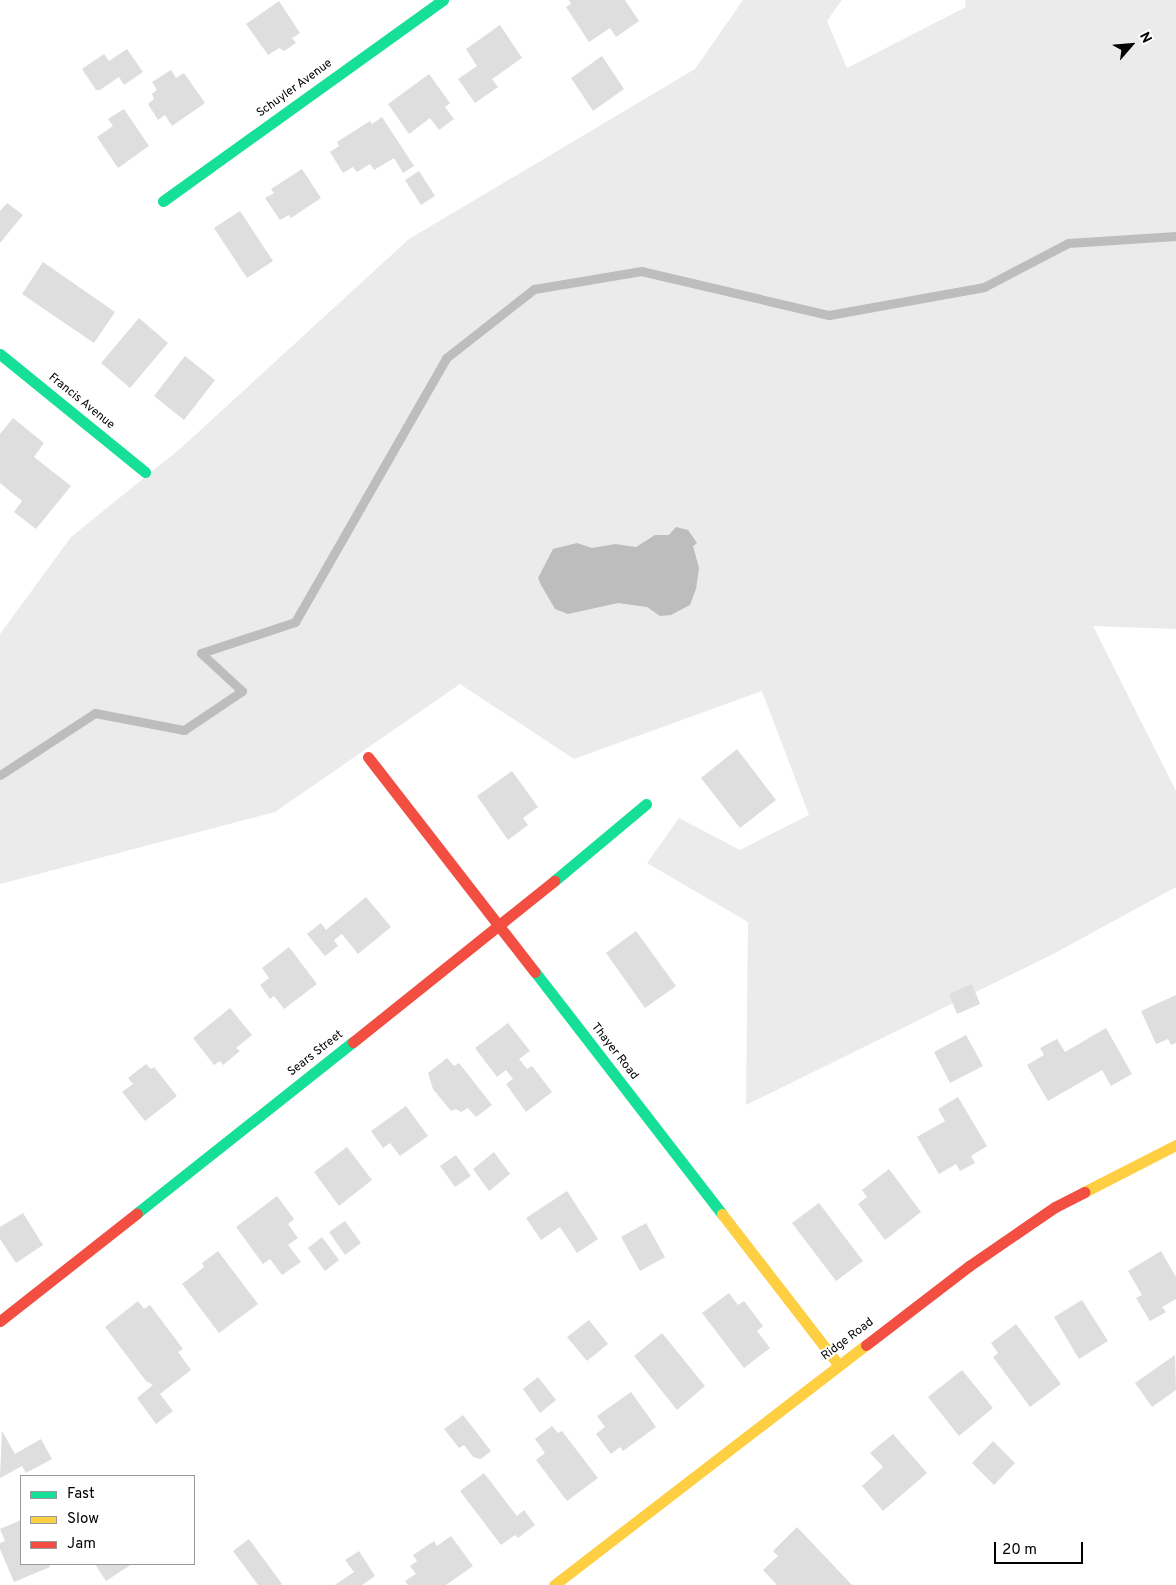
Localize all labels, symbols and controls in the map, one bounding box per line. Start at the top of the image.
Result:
north arrow [1106,20,1156,70]
text: N [1135,30,1155,46]
street label: Schuyler Avenue [254,57,336,121]
street label: Francis Avenue [45,371,117,433]
street label: Thayer Road [587,1021,641,1083]
street label: Sears Street [286,1028,346,1080]
street label: Ridge Road [819,1316,877,1364]
legend [20,1475,195,1565]
text: Fast [67,1485,95,1504]
text: Slow [67,1510,99,1529]
scale bar [996,1532,1085,1564]
text: Jam [67,1535,96,1554]
text: 20 m [1002,1541,1037,1560]

